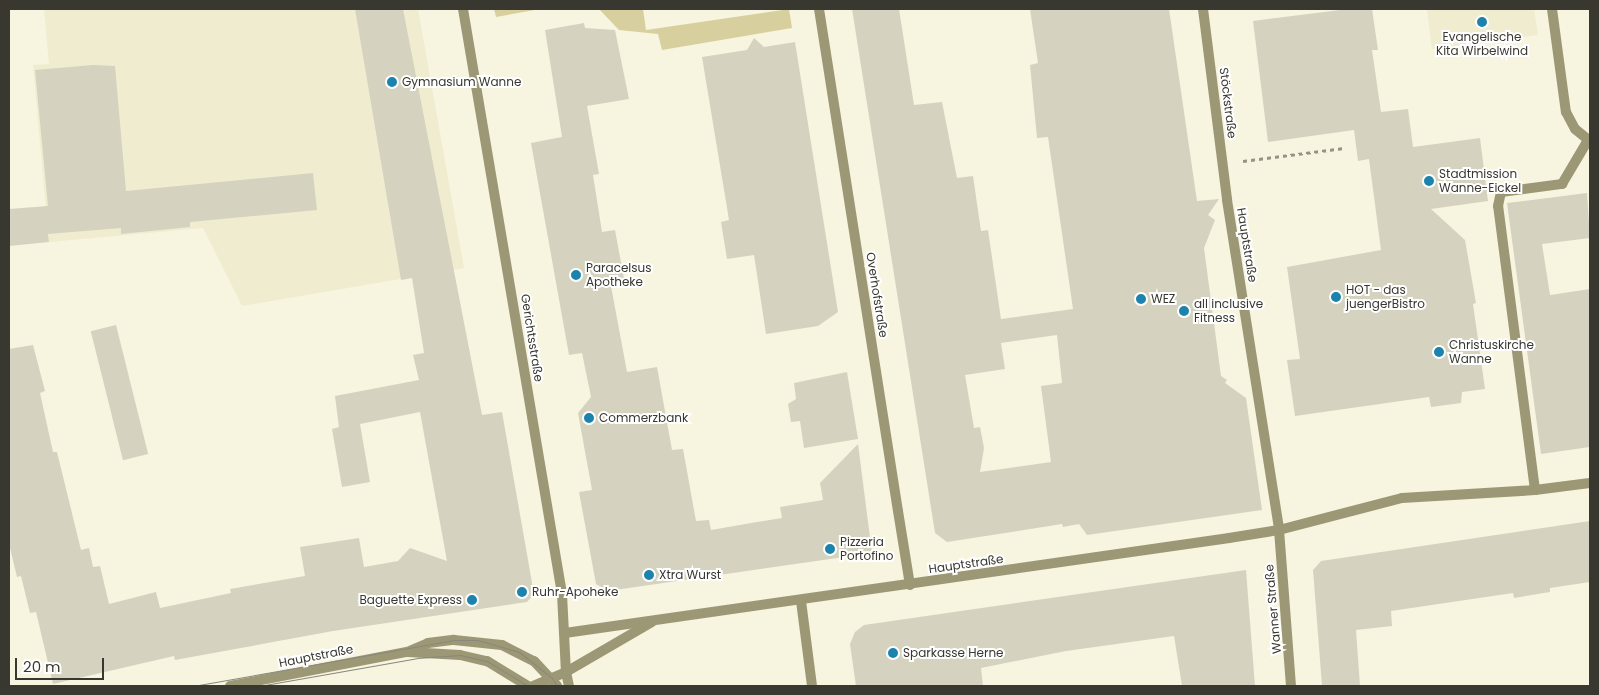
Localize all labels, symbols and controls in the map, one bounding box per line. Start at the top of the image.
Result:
marker: Evangelische Kita Wirbelwind [1476,16,1488,28]
place label: Evangelische Kita Wirbelwind [1436,30,1528,58]
street label: Stöckstraße [1217,67,1239,139]
place label: Gymnasium Wanne [402,75,521,89]
marker: Gymnasium Wanne [386,76,398,88]
place label: Stadtmission Wanne-Eickel [1439,167,1521,195]
marker: Stadtmission Wanne-Eickel [1423,175,1435,187]
street label: Hauptstraße [1234,207,1260,283]
street label: Overhofstraße [863,251,891,339]
place label: Paracelsus Apotheke [586,261,652,289]
marker: Paracelsus Apotheke [570,269,582,281]
place label: HOT - das juengerBistro [1346,283,1425,311]
marker: HOT - das juengerBistro [1330,291,1342,303]
place label: WEZ [1151,292,1175,306]
street label: Gerichtsstraße [518,293,546,383]
marker: WEZ [1135,293,1147,305]
place label: all inclusive Fitness [1194,297,1263,325]
marker: all inclusive Fitness [1178,305,1190,317]
place label: Christuskirche Wanne [1449,338,1534,366]
marker: Christuskirche Wanne [1433,346,1445,358]
place label: Commerzbank [599,411,688,425]
marker: Commerzbank [583,412,595,424]
place label: Pizzeria Portofino [840,535,893,563]
marker: Pizzeria Portofino [824,543,836,555]
street label: Hauptstraße [928,552,1004,576]
street label: Wanner Straße [1262,564,1284,654]
place label: Xtra Wurst [659,568,721,582]
marker: Xtra Wurst [643,569,655,581]
place label: Ruhr-Apoheke [532,585,618,599]
marker: Ruhr-Apoheke [516,586,528,598]
place label: Baguette Express [359,593,462,607]
marker: Baguette Express [466,594,478,606]
street label: Hauptstraße [278,642,354,670]
place label: Sparkasse Herne [903,646,1004,660]
marker: Sparkasse Herne [887,647,899,659]
scale bar [18,648,106,680]
text: 20 m [23,656,61,677]

